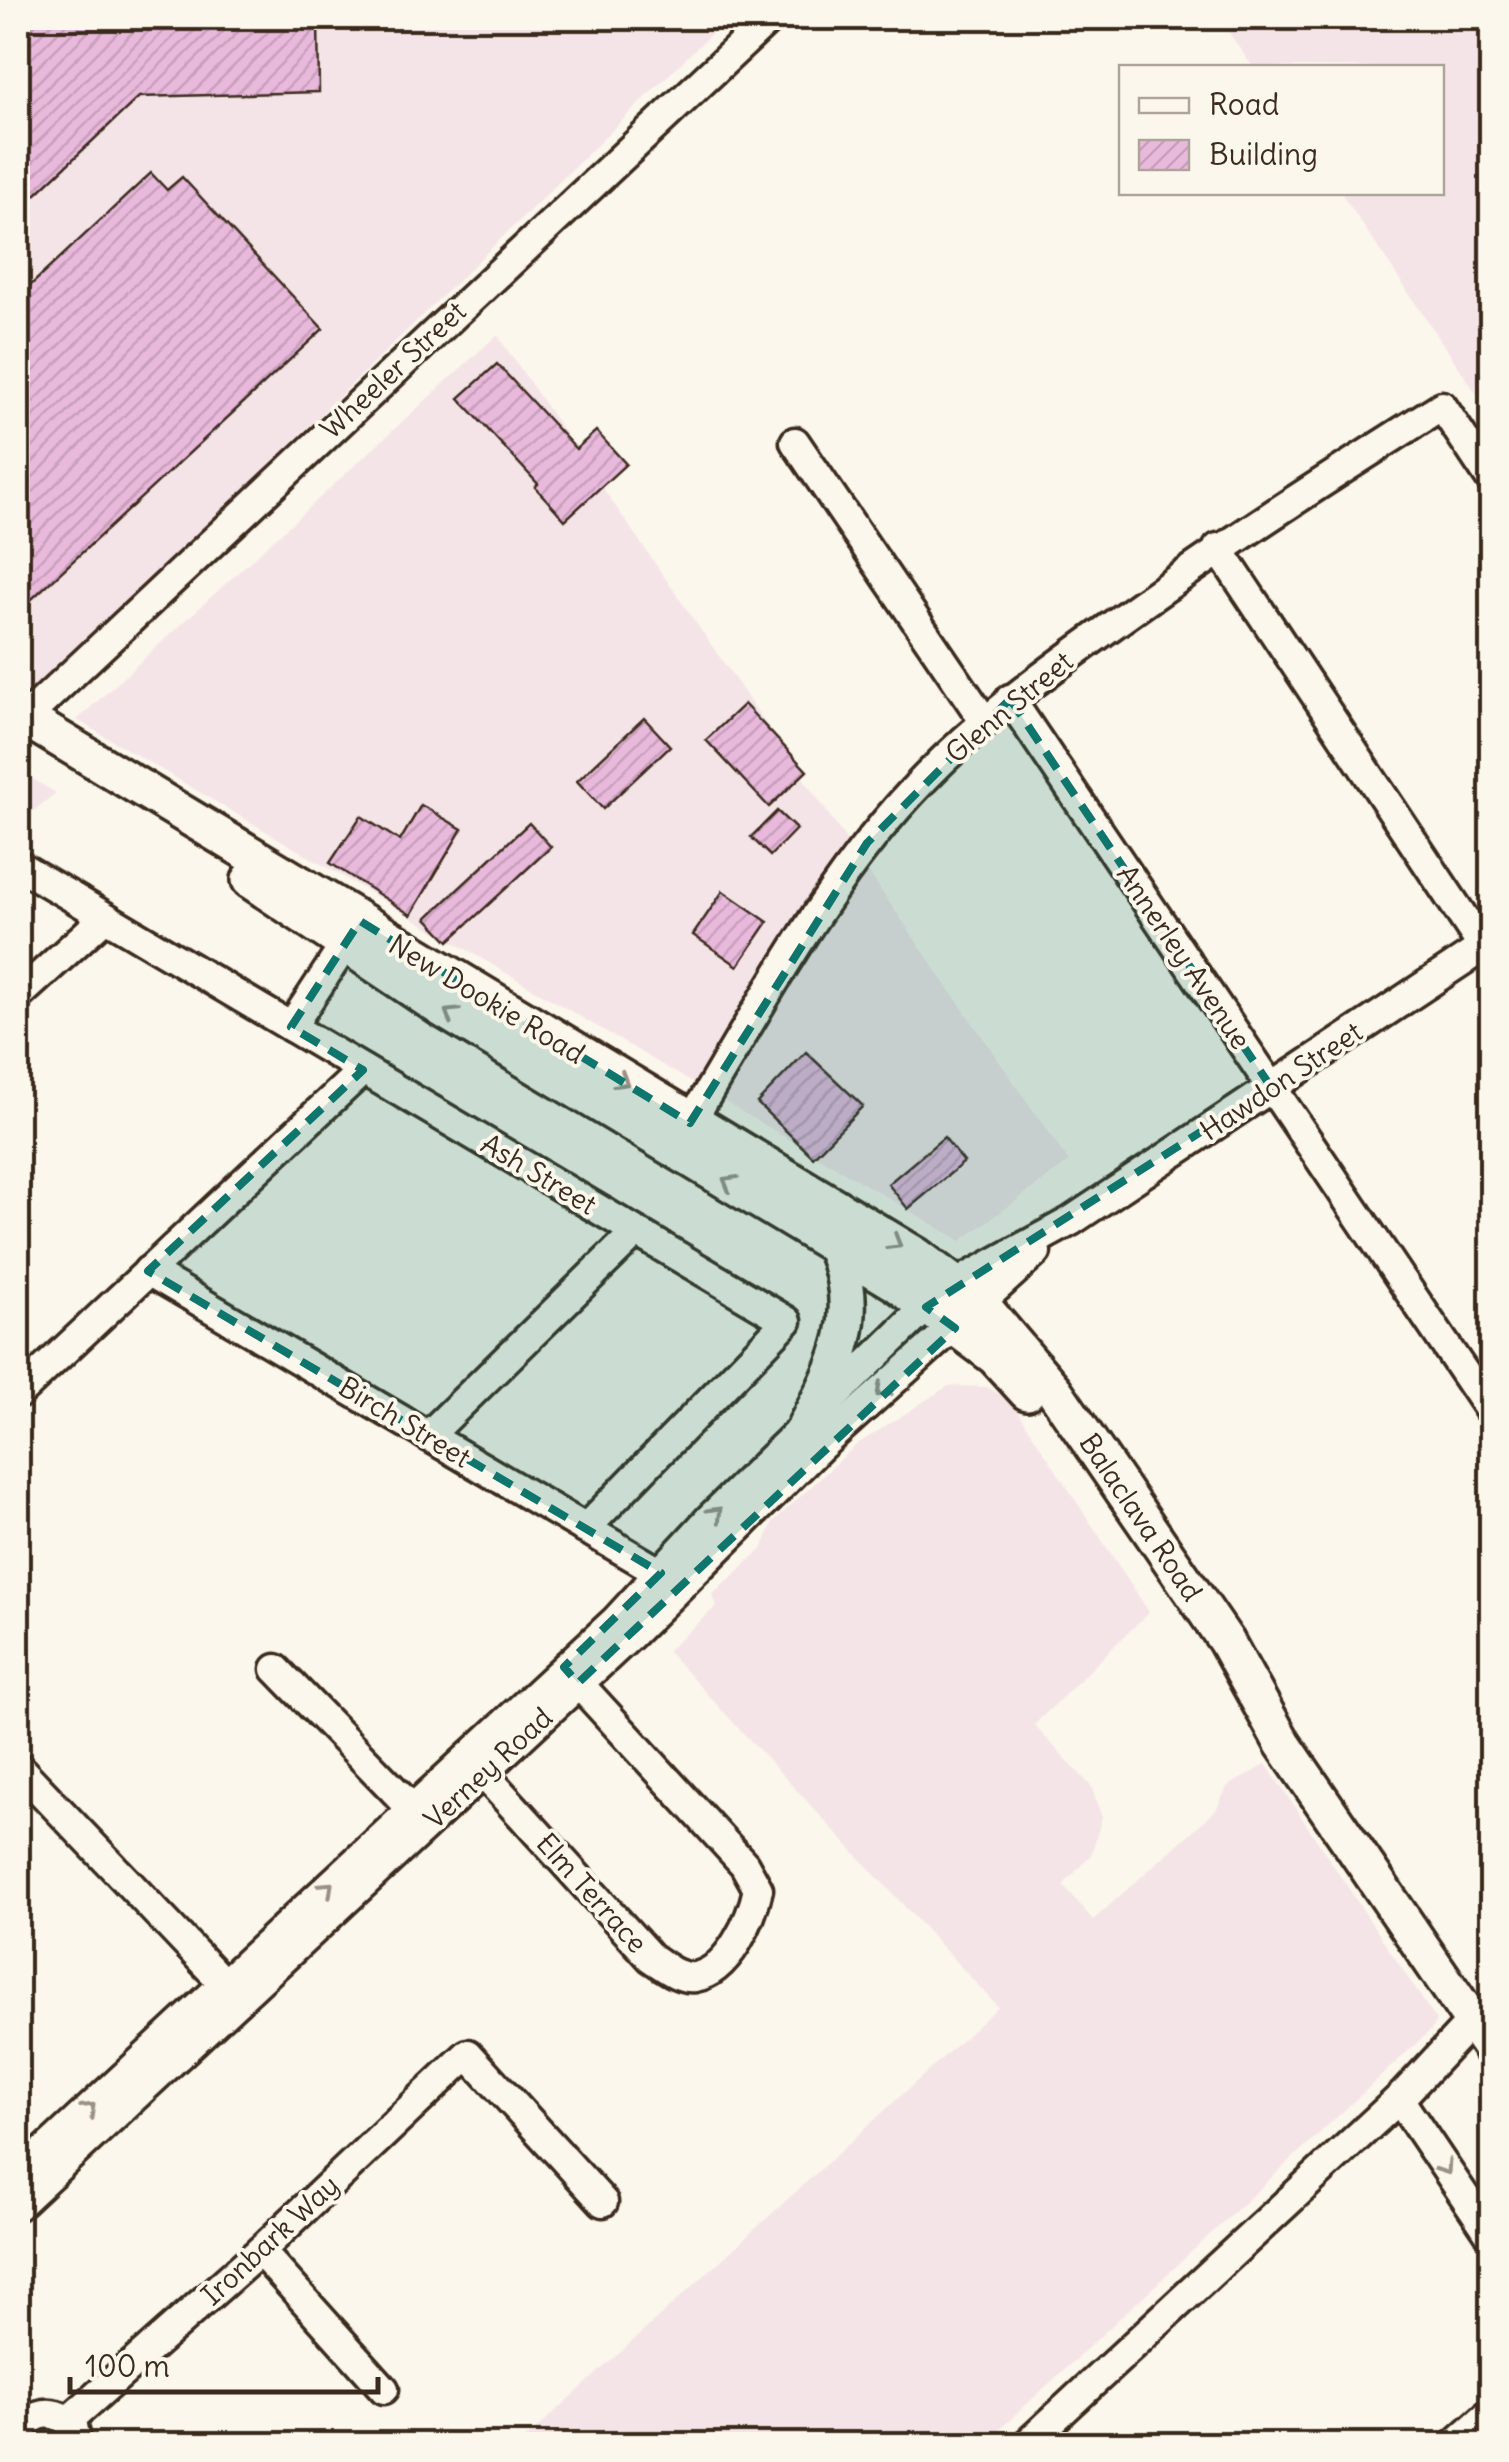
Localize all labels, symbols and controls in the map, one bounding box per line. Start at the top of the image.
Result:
legend [1119,65,1444,195]
text: Road [1209,85,1279,123]
text: Building [1209,135,1318,173]
street label: Wheeler Street [313,293,473,447]
street label: Glenn Street [938,643,1080,771]
street label: Annerley Avenue [1109,858,1259,1056]
street label: New Dookie Road [383,926,591,1072]
one-way arrow [443,1007,461,1026]
street label: Hawdon Street [1193,1014,1369,1148]
one-way arrow [611,1069,629,1088]
street label: Ash Street [475,1126,603,1222]
one-way arrow [722,1175,740,1194]
one-way arrow [884,1231,902,1250]
street label: Birch Street [332,1369,478,1475]
one-way arrow [875,1380,893,1398]
street label: Balaclava Road [1072,1426,1210,1608]
one-way arrow [704,1506,722,1524]
street label: Verney Road [416,1699,560,1837]
street label: Elm Terrace [529,1826,655,1960]
one-way arrow [315,1881,334,1899]
one-way arrow [77,2103,96,2121]
one-way arrow [1433,2156,1451,2175]
street label: Ironbark Way [194,2167,346,2313]
scale bar [70,2332,378,2394]
text: 100 m [85,2347,170,2385]

